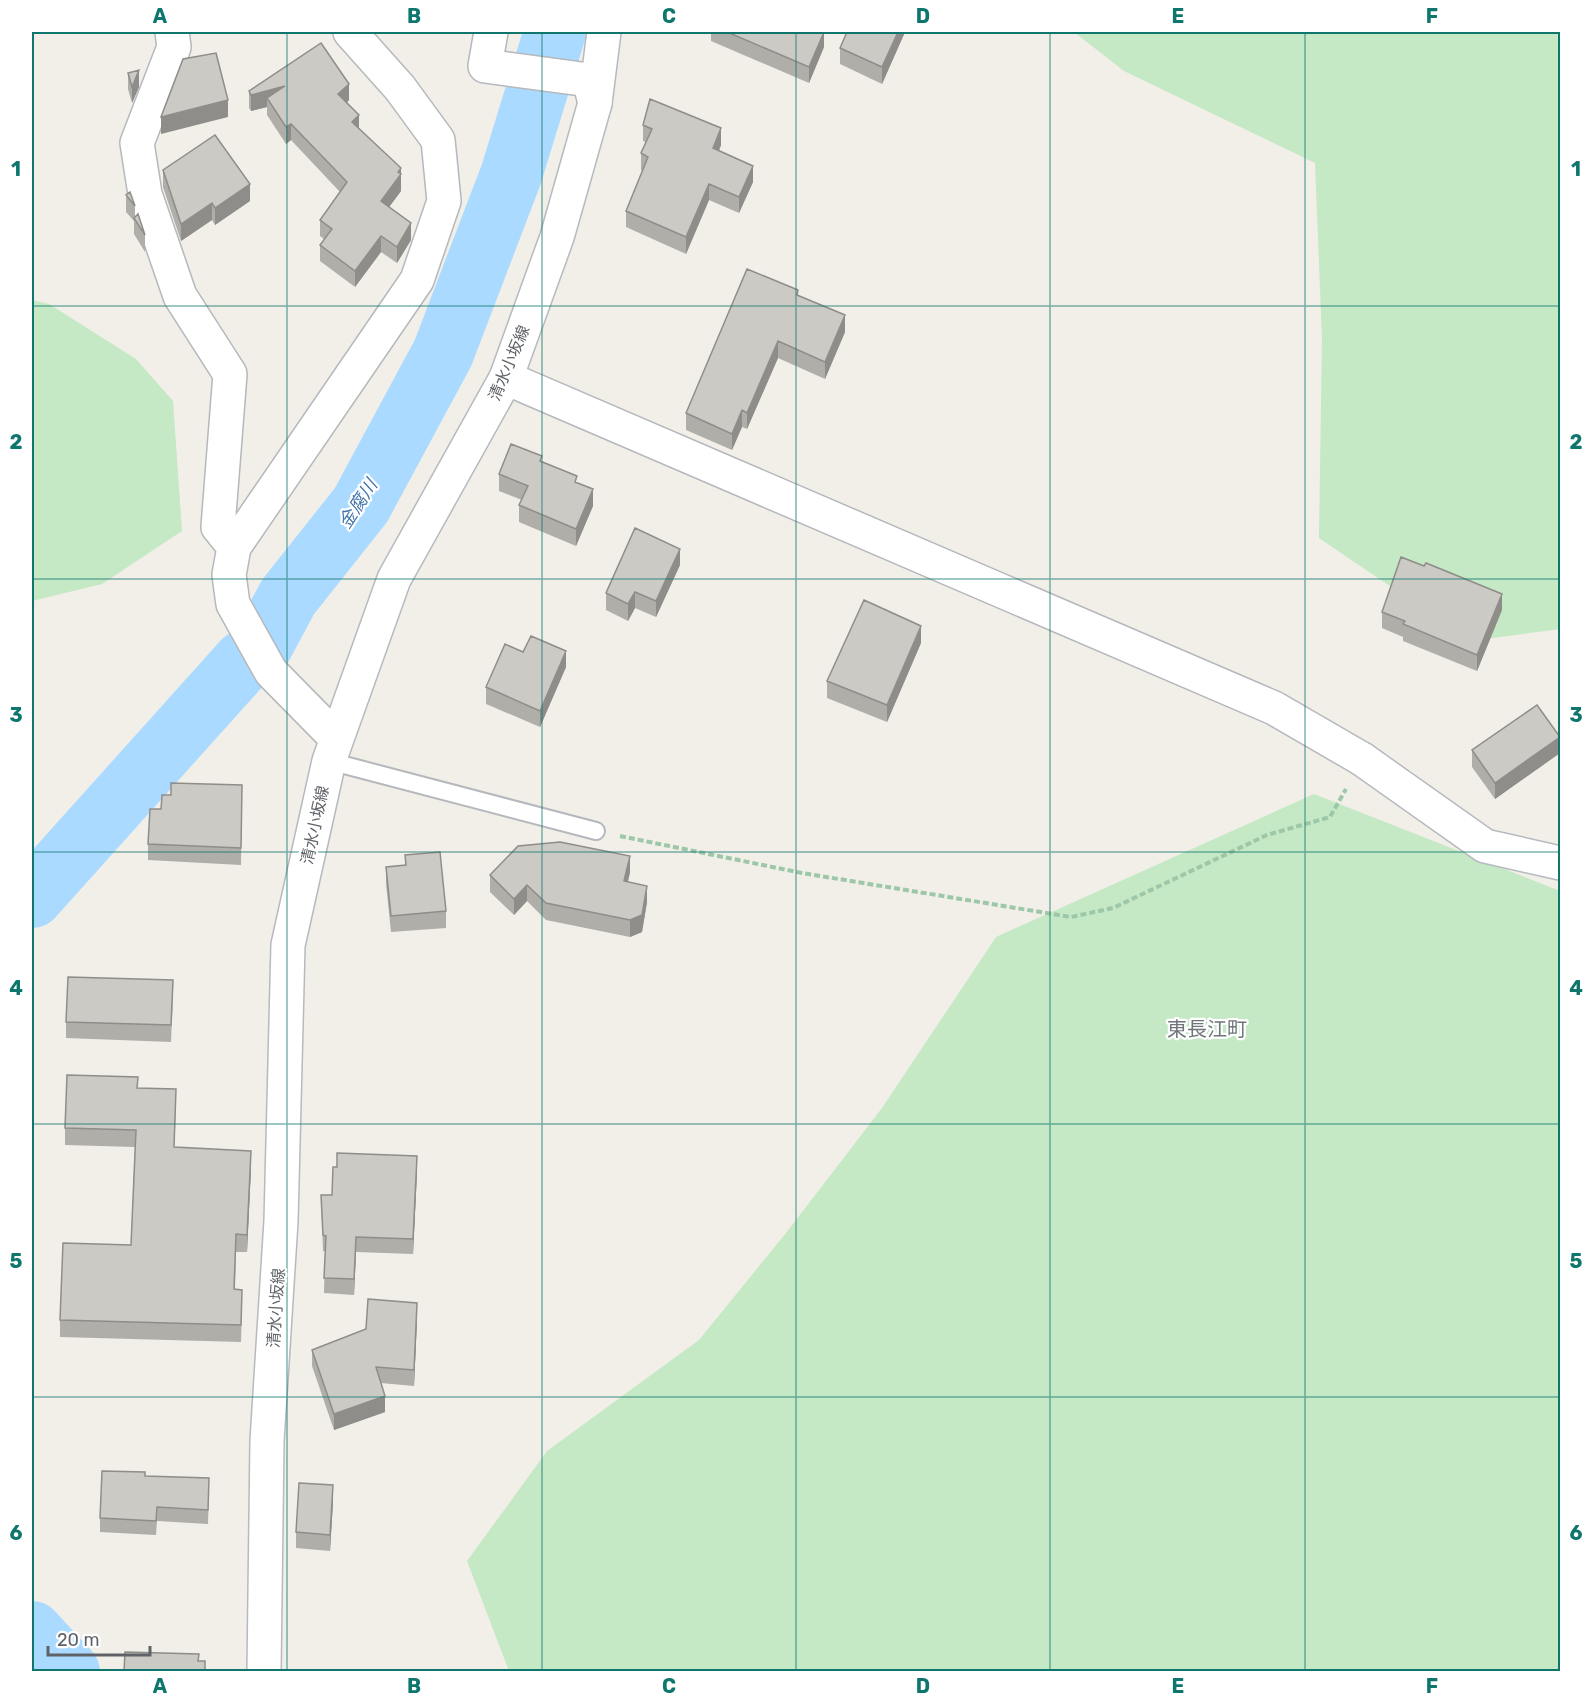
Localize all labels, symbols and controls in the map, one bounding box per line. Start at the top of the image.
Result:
text: A [153,4,168,28]
text: B [407,4,421,28]
text: C [662,4,676,28]
text: D [916,4,930,28]
text: E [1172,4,1184,28]
text: F [1426,4,1438,28]
text: 1 [11,157,21,181]
text: 1 [1571,157,1581,181]
street label: 清水小坂線 [485,322,533,404]
text: 2 [10,430,23,454]
text: 2 [1570,430,1583,454]
water label: 金腐川 [334,474,383,533]
text: 3 [9,703,23,727]
text: 3 [1569,703,1583,727]
street label: 清水小坂線 [297,784,333,866]
text: 4 [9,976,23,1000]
text: 4 [1569,976,1583,1000]
district label: 東長江町 [1167,1017,1247,1041]
text: 5 [10,1249,23,1273]
text: 5 [1570,1249,1583,1273]
street label: 清水小坂線 [264,1267,288,1349]
text: 6 [9,1521,23,1545]
text: 6 [1569,1521,1583,1545]
scale bar [48,1619,150,1657]
text: 20 m [57,1629,99,1651]
text: A [153,1674,168,1698]
text: B [407,1674,421,1698]
text: C [662,1674,676,1698]
text: D [916,1674,930,1698]
text: E [1172,1674,1184,1698]
text: F [1426,1674,1438,1698]

